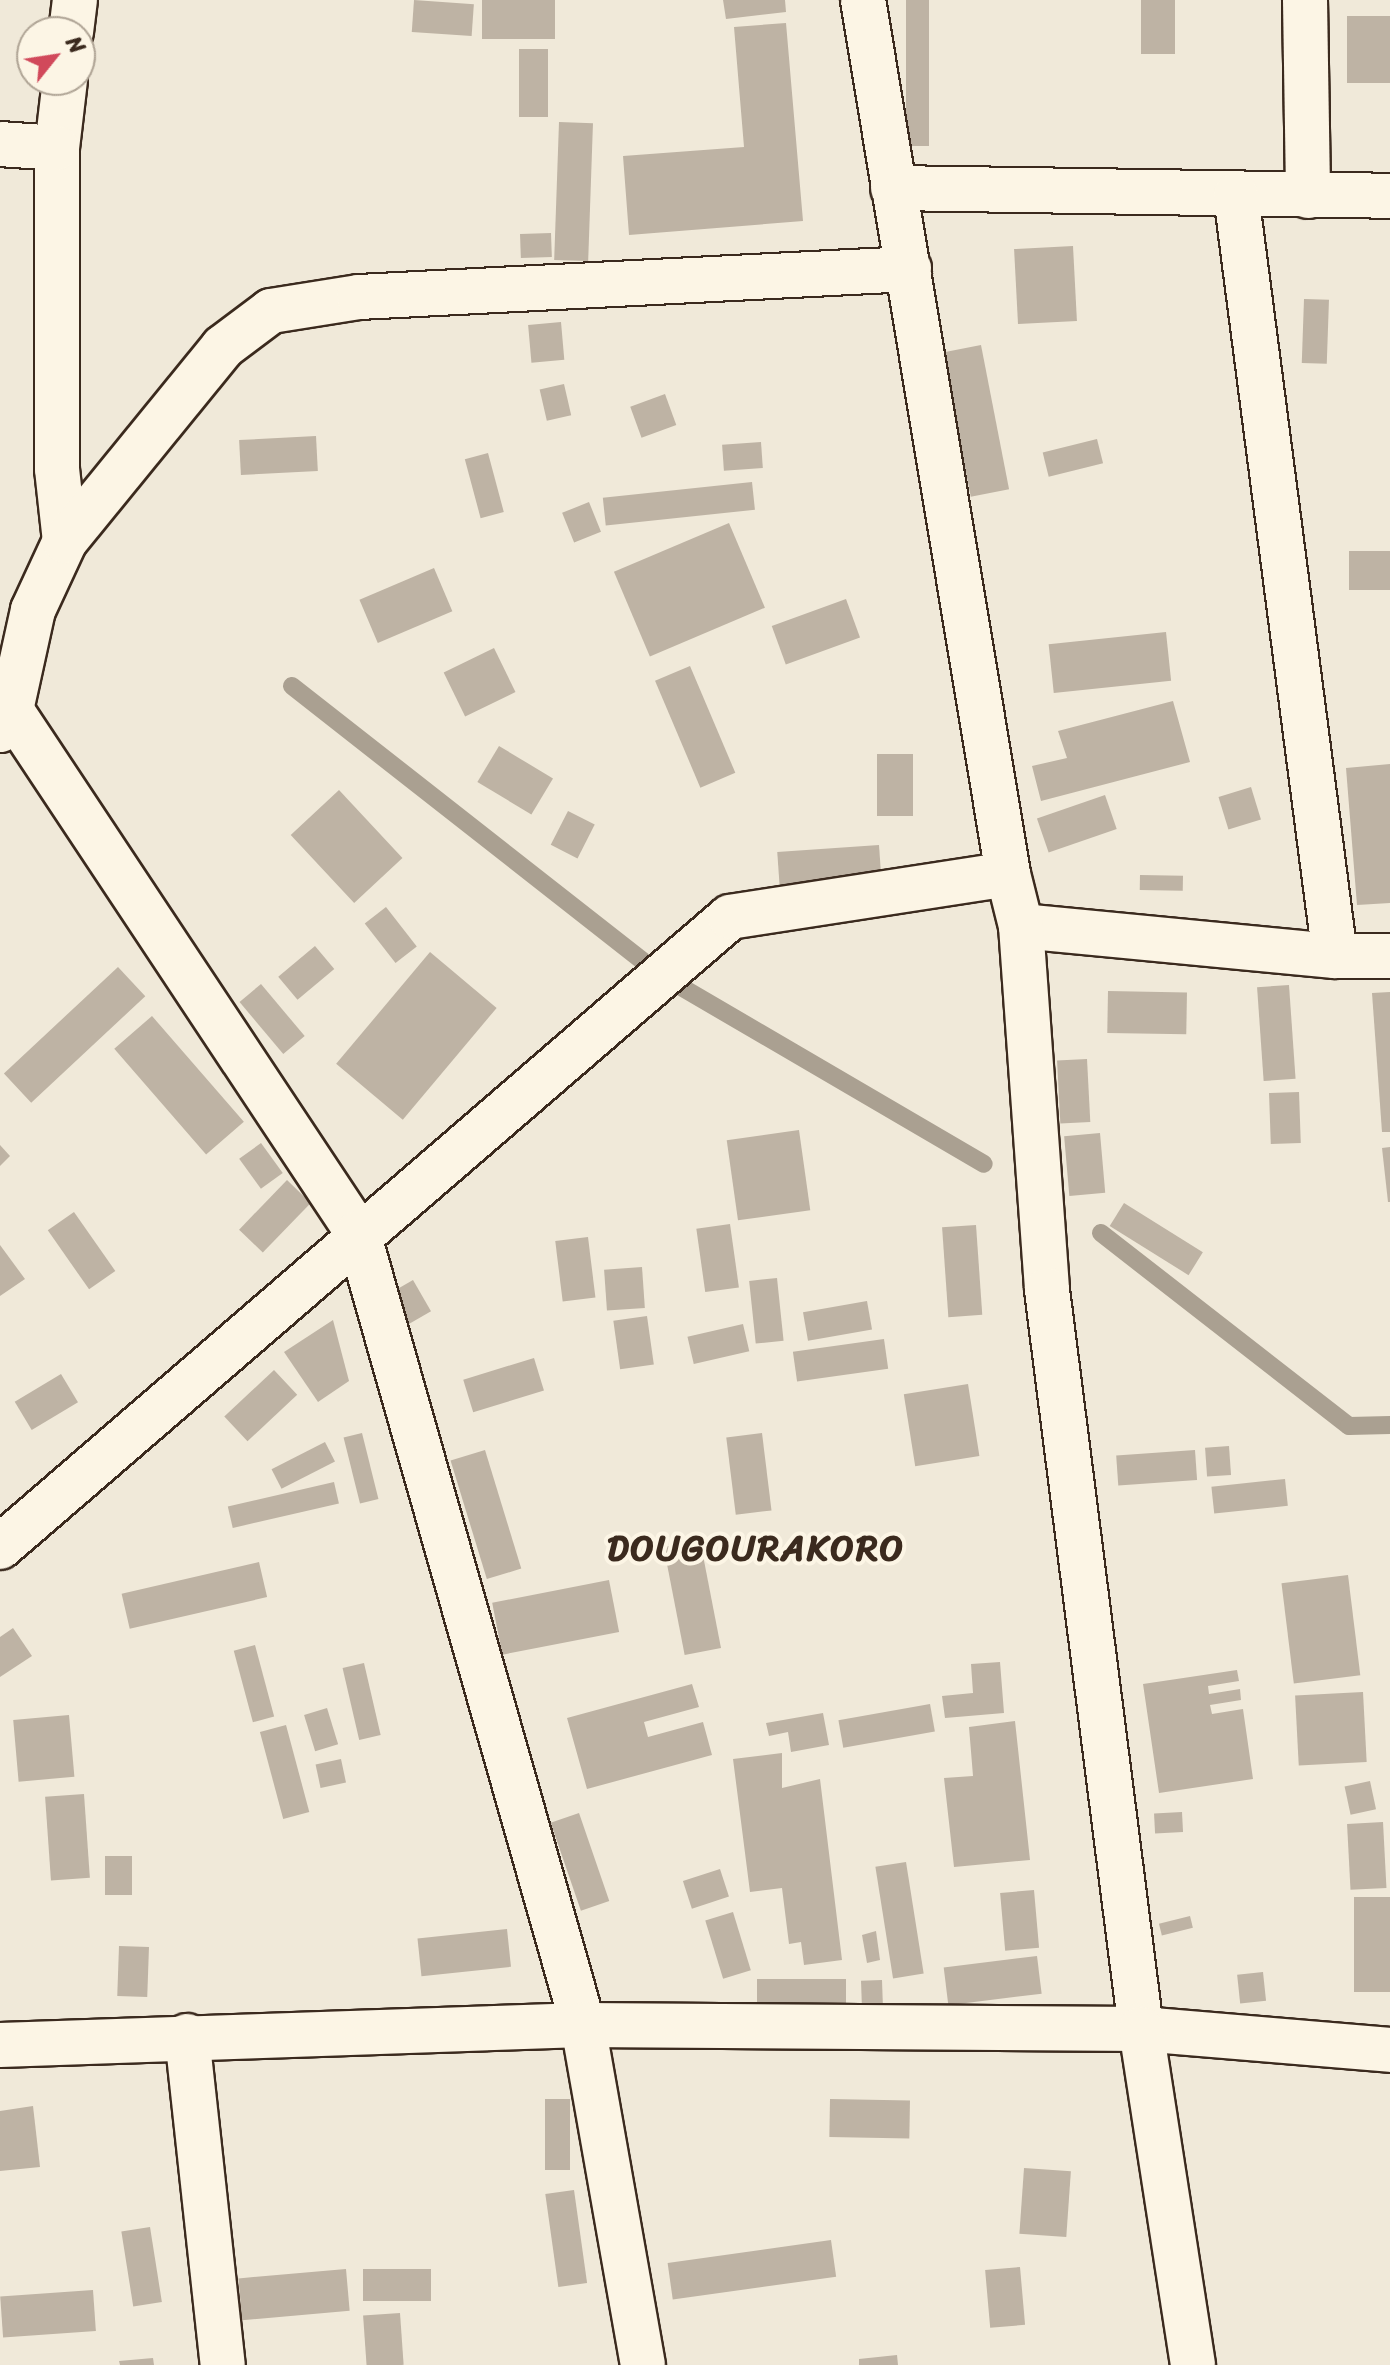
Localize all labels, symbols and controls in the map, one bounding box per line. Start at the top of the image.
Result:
north arrow [16,16,96,96]
text: N [55,28,96,61]
district label: DOUGOURAKORO [607,1527,905,1571]

